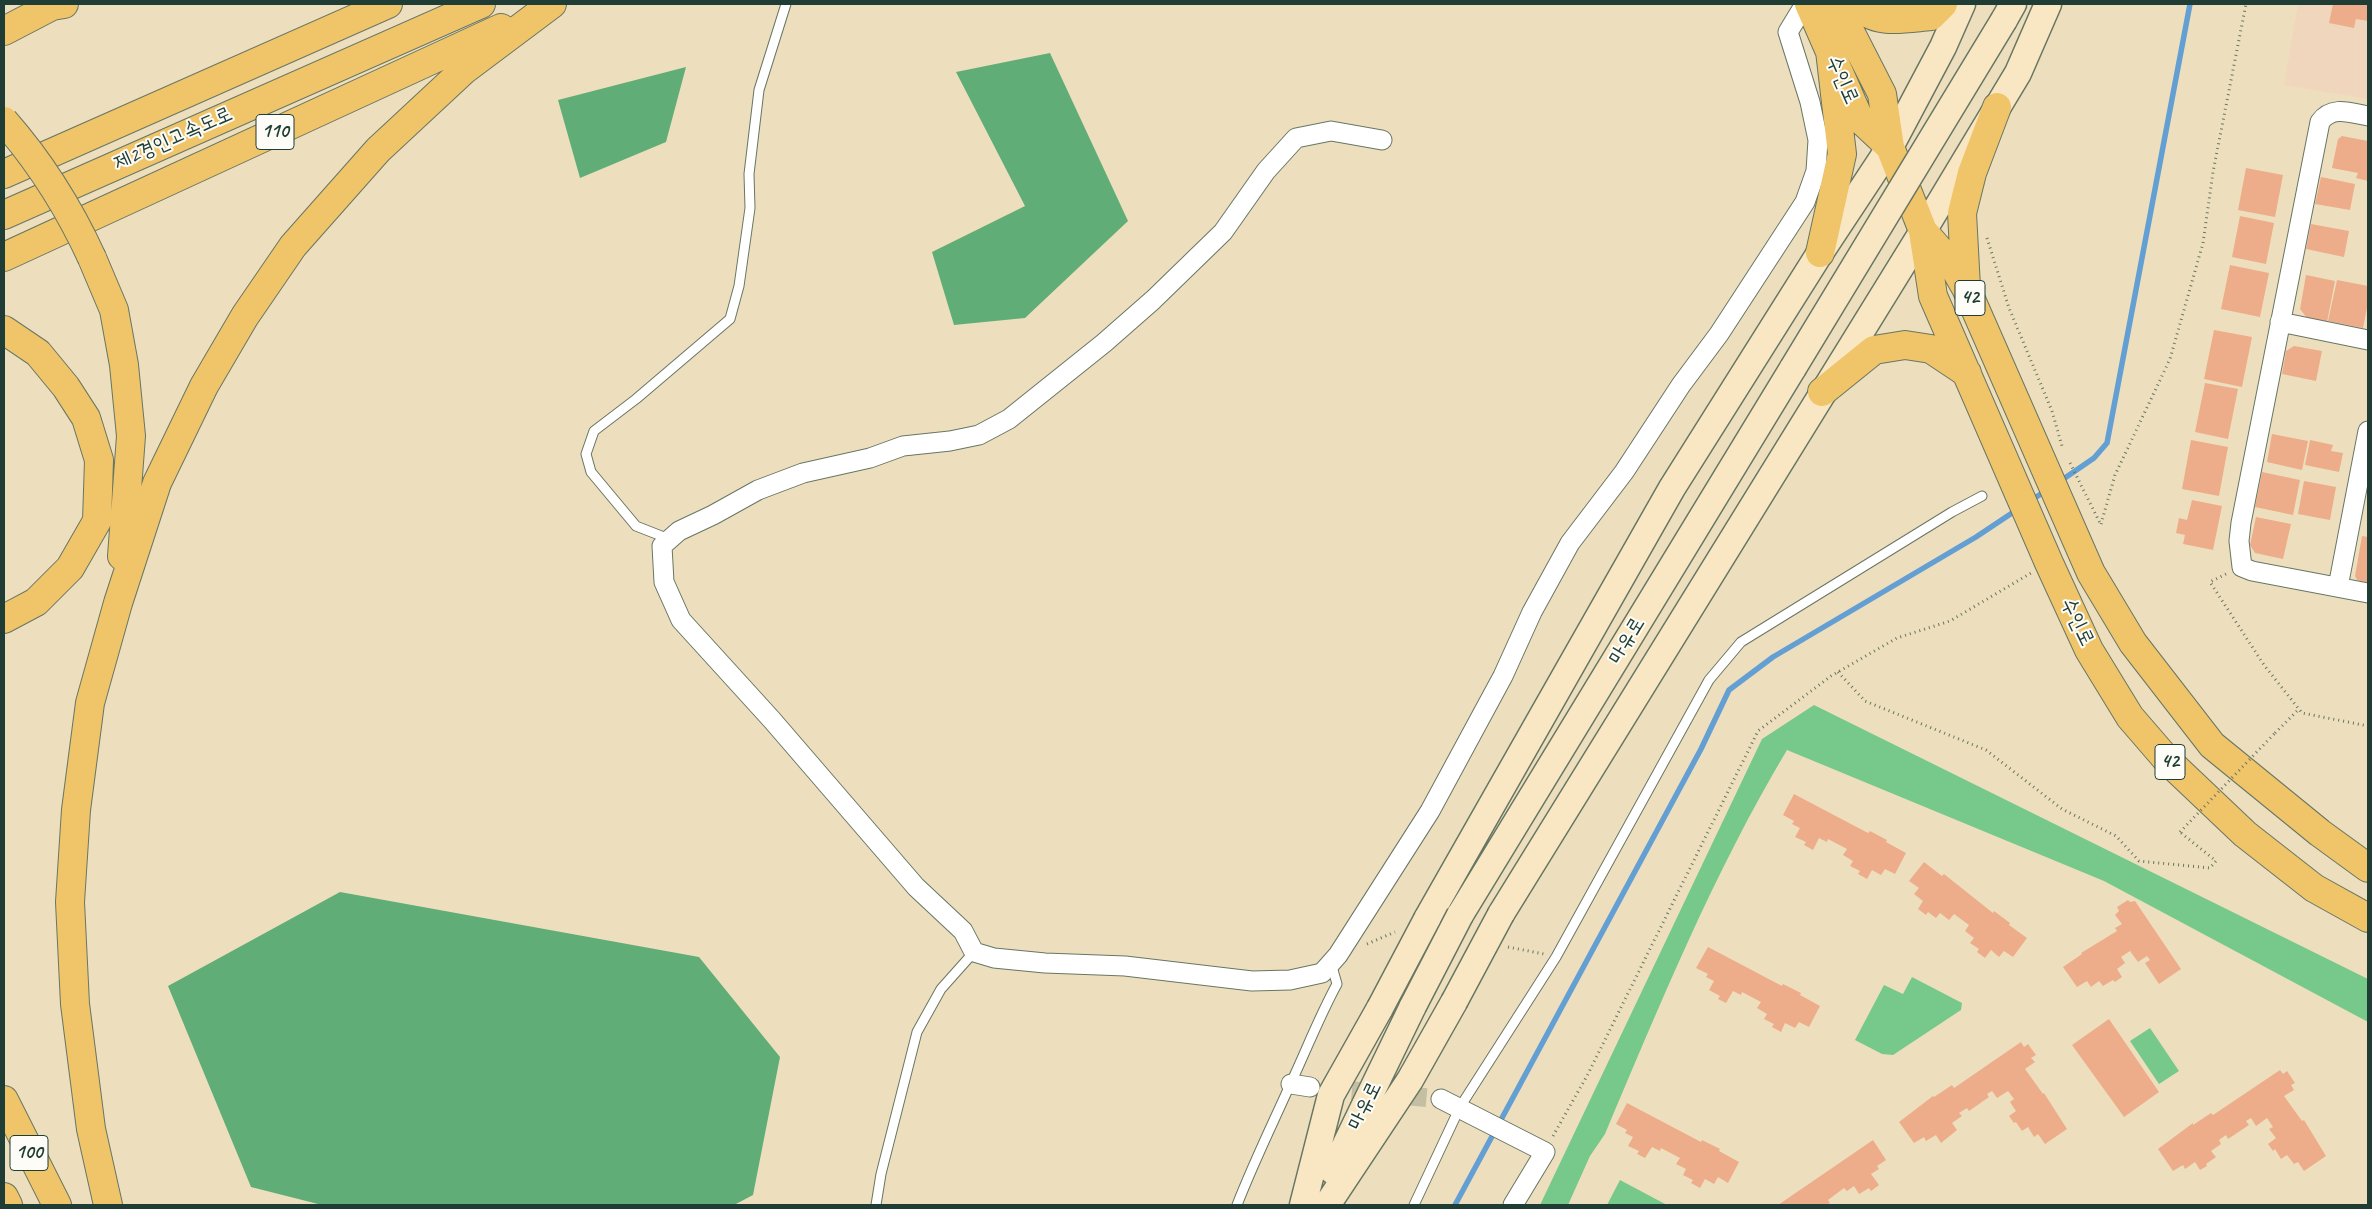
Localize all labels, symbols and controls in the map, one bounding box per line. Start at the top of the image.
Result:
street label: 수인로 [1820,52,1864,108]
street label: 제2경인고속도로 [110,102,236,176]
road number: 110 [256,114,294,150]
road number: 42 [1955,280,1985,316]
street label: 수인로 [2055,594,2099,650]
street label: 마유로 [1603,613,1651,669]
road number: 42 [2155,744,2185,780]
street label: 마유로 [1343,1078,1387,1134]
road number: 100 [10,1136,48,1170]

